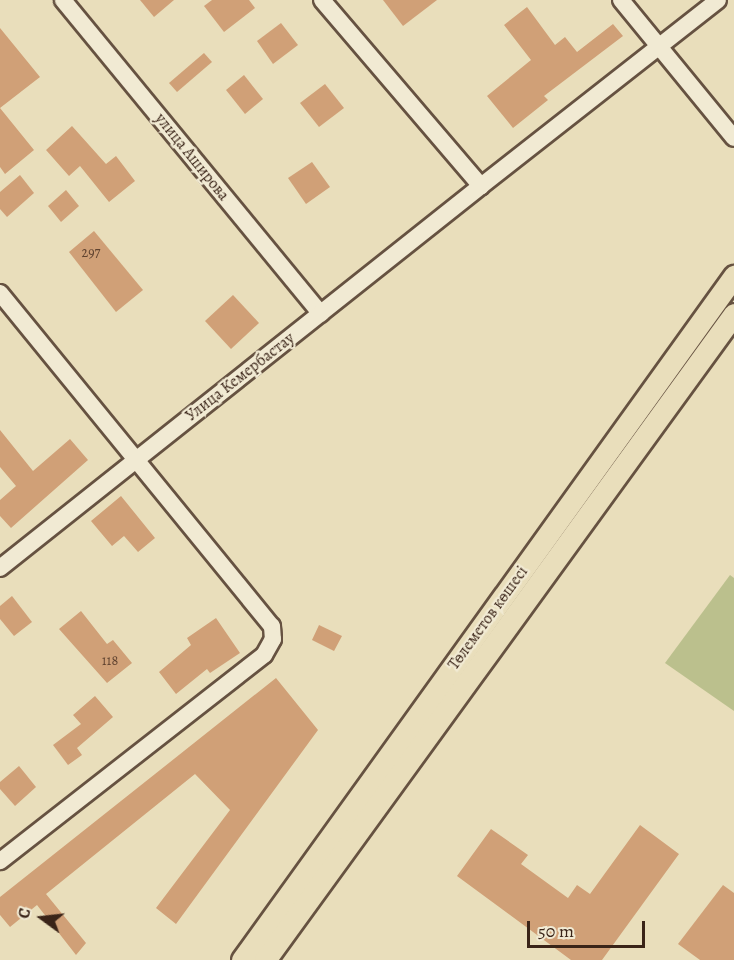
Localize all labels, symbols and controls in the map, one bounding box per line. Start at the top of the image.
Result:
street label: улица Аширова [151,109,233,205]
house number: 297 [82,245,100,261]
street label: Улица Кемербастау [182,329,298,425]
street label: Төлеметов көшесі [444,563,532,673]
house number: 118 [102,653,118,669]
north arrow [12,888,72,948]
text: С [13,906,37,921]
scale bar [530,909,648,947]
text: 50 m [538,919,574,943]

